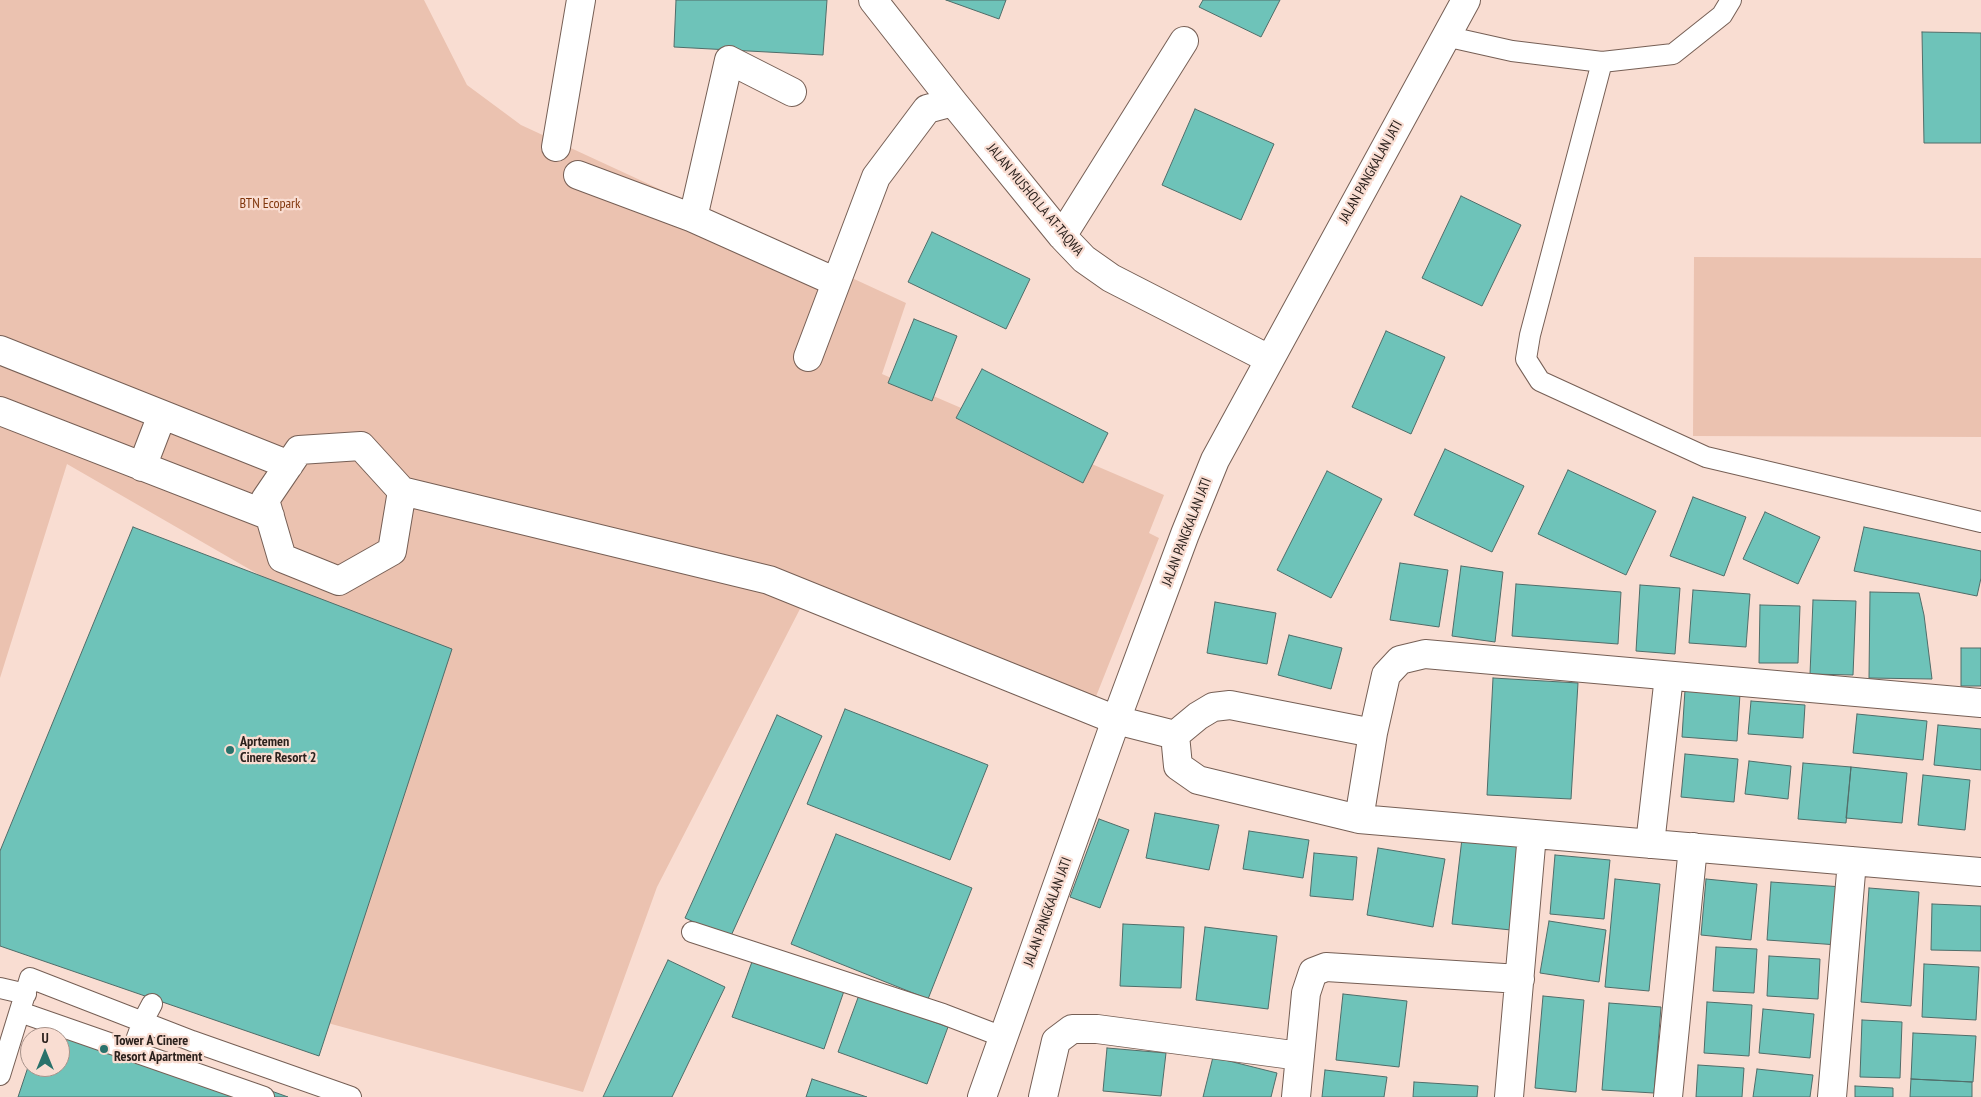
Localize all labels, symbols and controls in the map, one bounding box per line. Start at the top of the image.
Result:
street label: JALAN PANGKALAN JATI [1336,118,1406,226]
street label: JALAN MUSHOLLA AT-TAQWA [983,141,1087,259]
park label: BTN Ecopark [240,196,300,212]
street label: JALAN PANGKALAN JATI [1159,476,1215,588]
place label: Aprtemen Cinere Resort 2 [240,734,316,766]
marker: Aprtemen Cinere Resort 2 [224,744,236,756]
street label: JALAN PANGKALAN JATI [1021,855,1075,969]
north arrow [20,1027,70,1077]
text: U [41,1029,49,1047]
place label: Tower A Cinere Resort Apartment [114,1033,202,1066]
marker: Tower A Cinere Resort Apartment [98,1043,110,1055]

